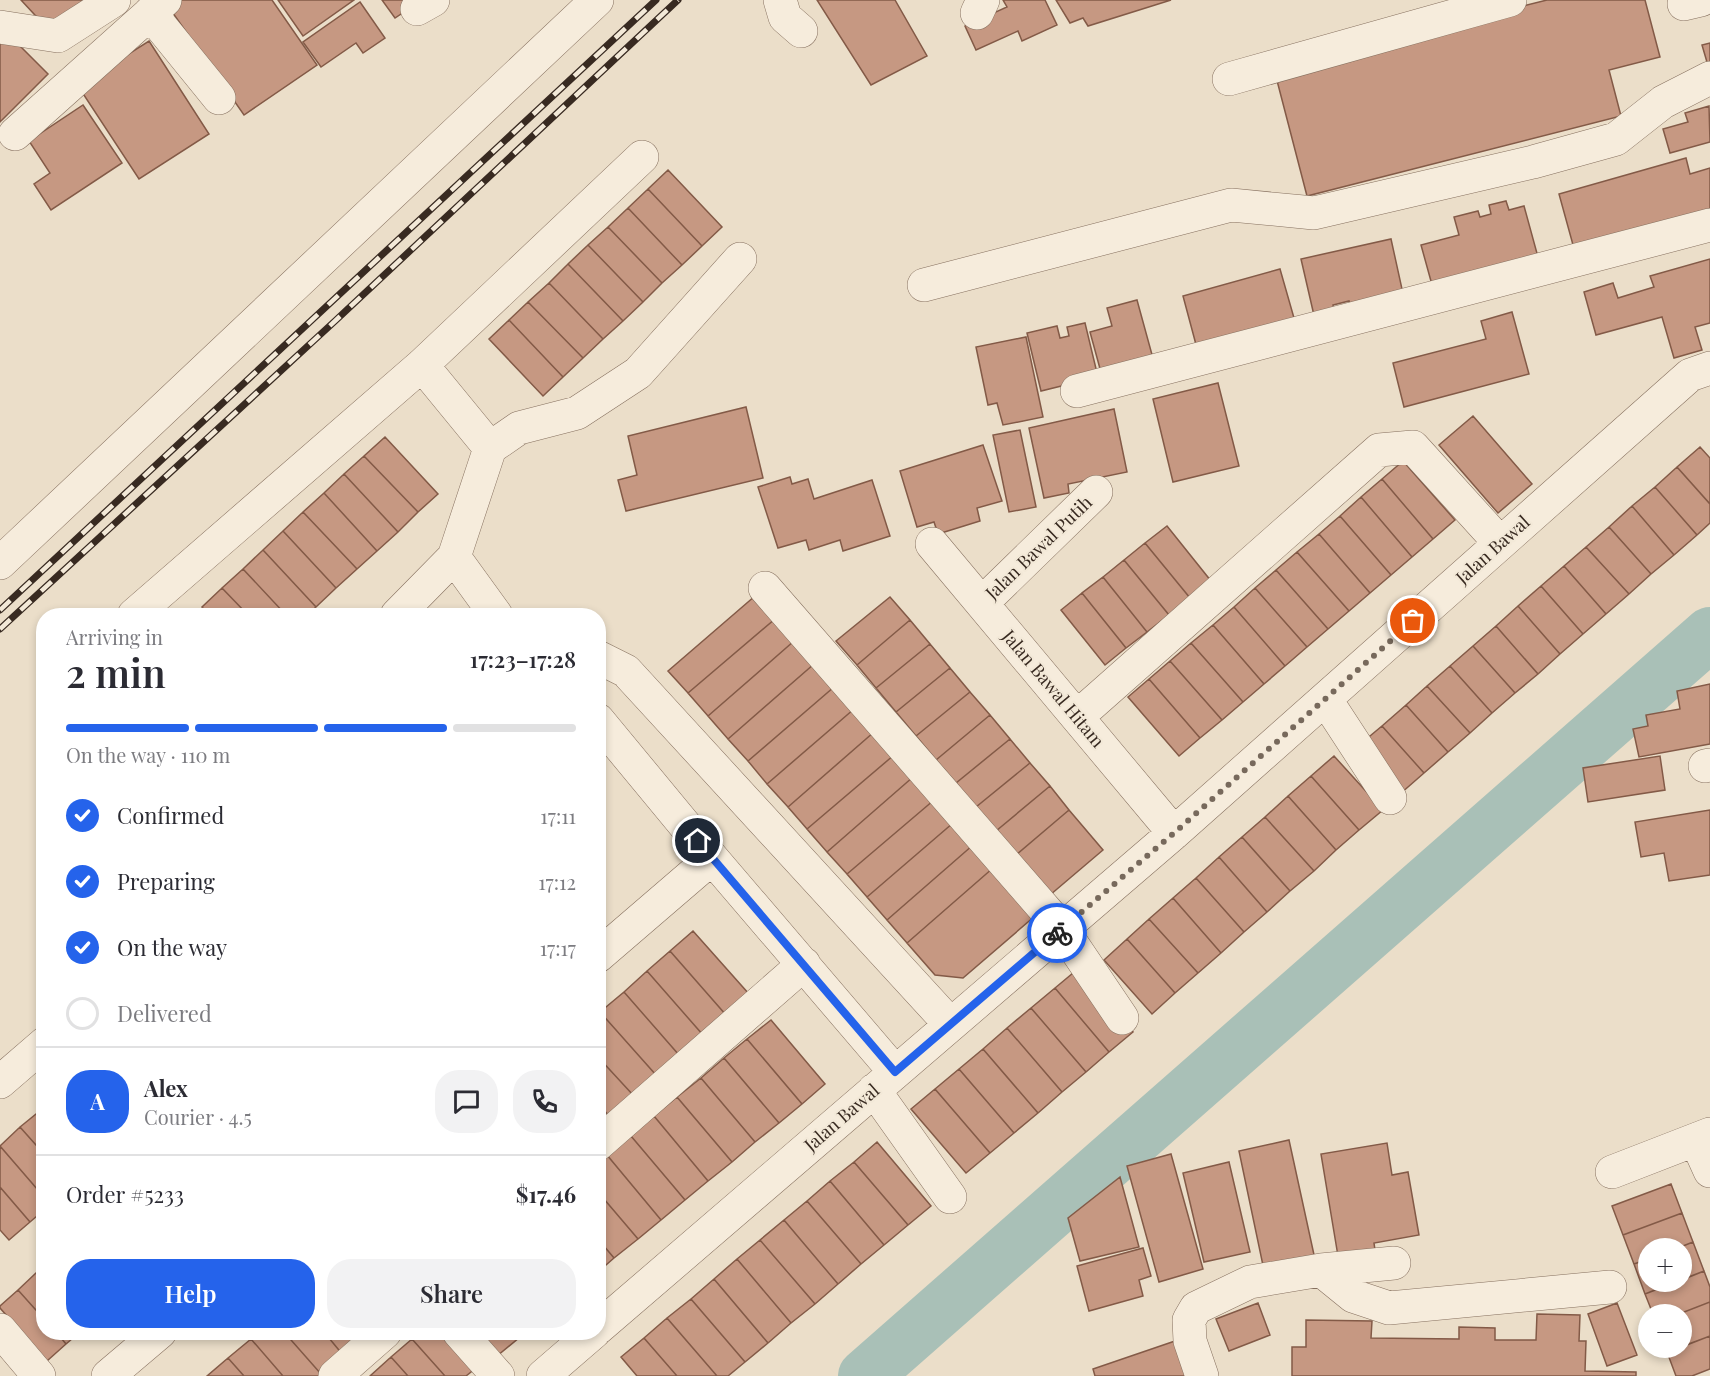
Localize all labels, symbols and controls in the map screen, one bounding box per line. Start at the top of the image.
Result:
street label: Jalan Bawal Putih [979,490,1097,605]
street label: Jalan Bawal [1449,510,1534,590]
pin [1387,595,1438,646]
icon: bag [1396,604,1429,637]
text: Arriving in [66,623,163,650]
street label: Jalan Bawal Hitam [997,624,1110,752]
text: 17:23–17:28 [470,644,576,674]
text: 2 min [66,646,166,698]
text: On the way · 110 m [66,741,230,768]
icon: check [66,799,99,832]
text: Confirmed [117,800,224,830]
text: 17:11 [540,802,576,829]
pin [672,815,723,866]
icon: home [681,824,714,857]
icon: check [66,865,99,898]
text: Preparing [117,866,215,896]
text: 17:12 [538,868,576,895]
courier [1027,903,1087,963]
icon: bike [1041,917,1074,950]
icon: check [66,931,99,964]
text: On the way [117,932,227,962]
text: 17:17 [540,934,576,961]
text: Delivered [117,998,212,1028]
button: chat [435,1070,498,1133]
button: phone [513,1070,576,1133]
text: Alex [144,1073,188,1103]
street label: Jalan Bawal [798,1078,884,1157]
text: A [90,1086,105,1116]
text: Courier · 4.5 [144,1103,252,1130]
text: Order #5233 [66,1179,184,1209]
text: $17.46 [516,1179,576,1209]
map controls [1638,1238,1692,1358]
button: + [1638,1238,1692,1292]
button: Help [66,1259,315,1328]
button: Share [327,1259,576,1328]
button: − [1638,1304,1692,1358]

